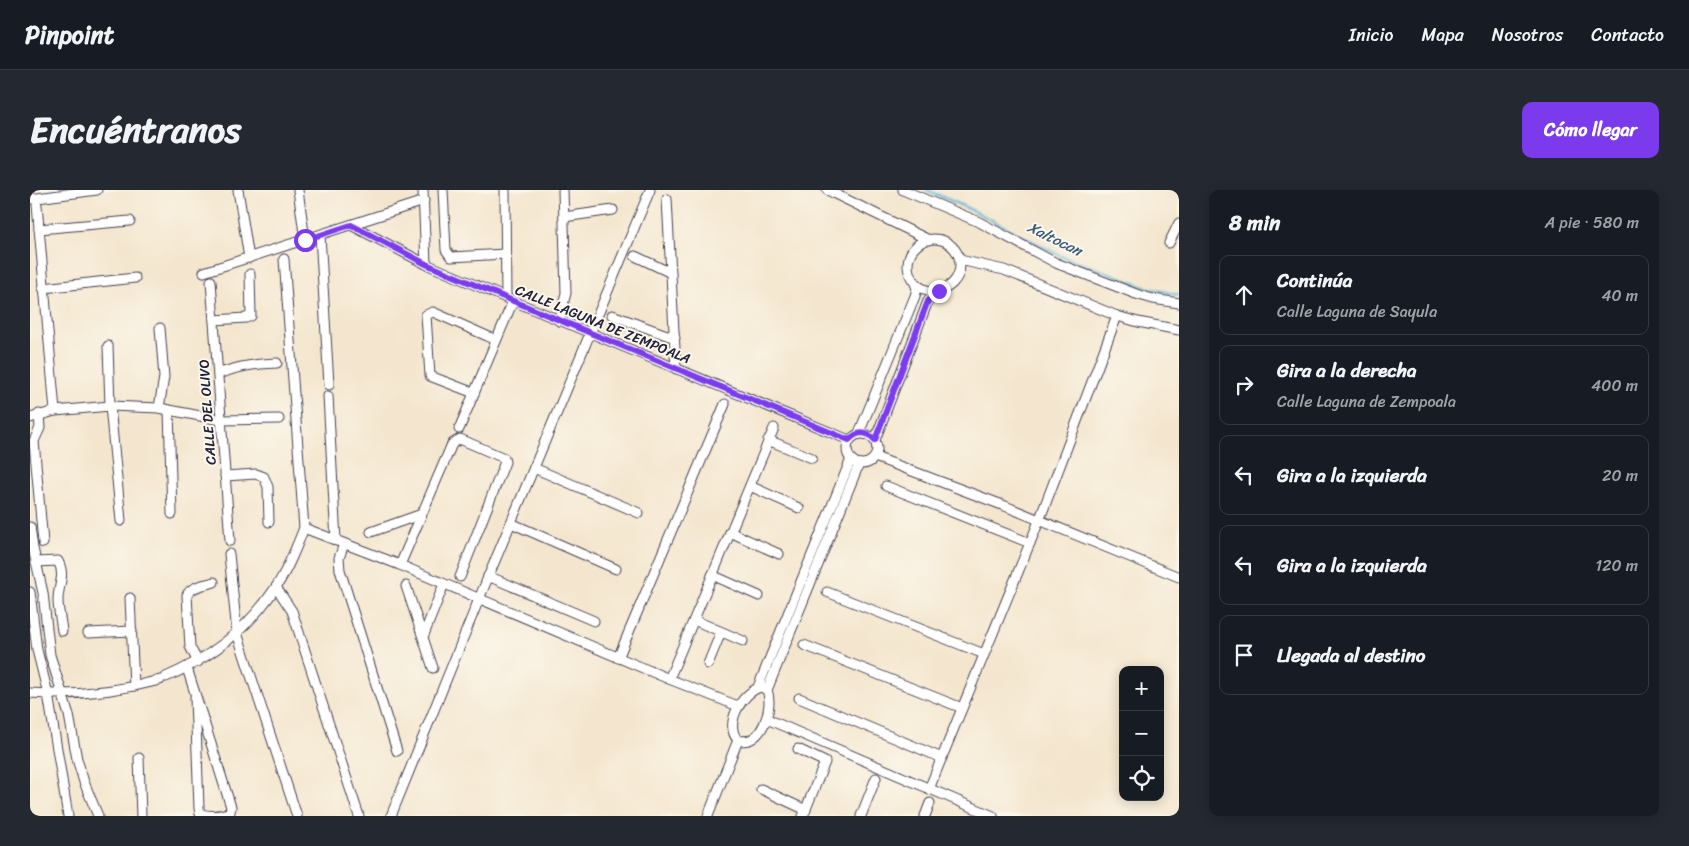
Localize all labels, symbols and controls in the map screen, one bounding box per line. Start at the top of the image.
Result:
text: Pinpoint [25,14,114,56]
text: Inicio [1349,19,1394,51]
text: Mapa [1422,19,1464,51]
text: Nosotros [1492,19,1563,51]
text: Contacto [1591,19,1664,51]
text: Encuéntranos [30,99,241,161]
button: Cómo llegar [1522,102,1659,158]
text: 8 min [1229,204,1280,242]
text: A pie · 580 m [1545,208,1639,237]
water label: Xaltocan [1022,214,1088,264]
route start [294,229,317,252]
text: Continúa [1277,264,1352,297]
street label: CALLE LAGUNA DE ZEMPOALA [511,278,694,371]
route end [928,280,951,303]
icon: ahead [1230,281,1258,309]
text: 40 m [1601,281,1638,310]
text: Calle Laguna de Sayula [1277,297,1437,326]
text: Gira a la derecha [1277,354,1416,387]
street label: CALLE DEL OLIVO [191,358,224,466]
icon: right [1230,371,1258,399]
text: 400 m [1591,371,1638,400]
text: Calle Laguna de Zempoala [1277,387,1456,416]
text: Gira a la izquierda [1277,459,1427,492]
icon: left [1230,461,1258,489]
text: 20 m [1602,461,1638,490]
text: Gira a la izquierda [1277,549,1427,582]
icon: left [1230,551,1258,579]
text: 120 m [1595,551,1638,580]
text: Llegada al destino [1277,639,1426,672]
icon: arrive [1230,641,1258,669]
map controls [1119,666,1164,801]
button: + [1119,666,1164,711]
button: − [1119,711,1164,756]
button: locate [1119,756,1164,801]

